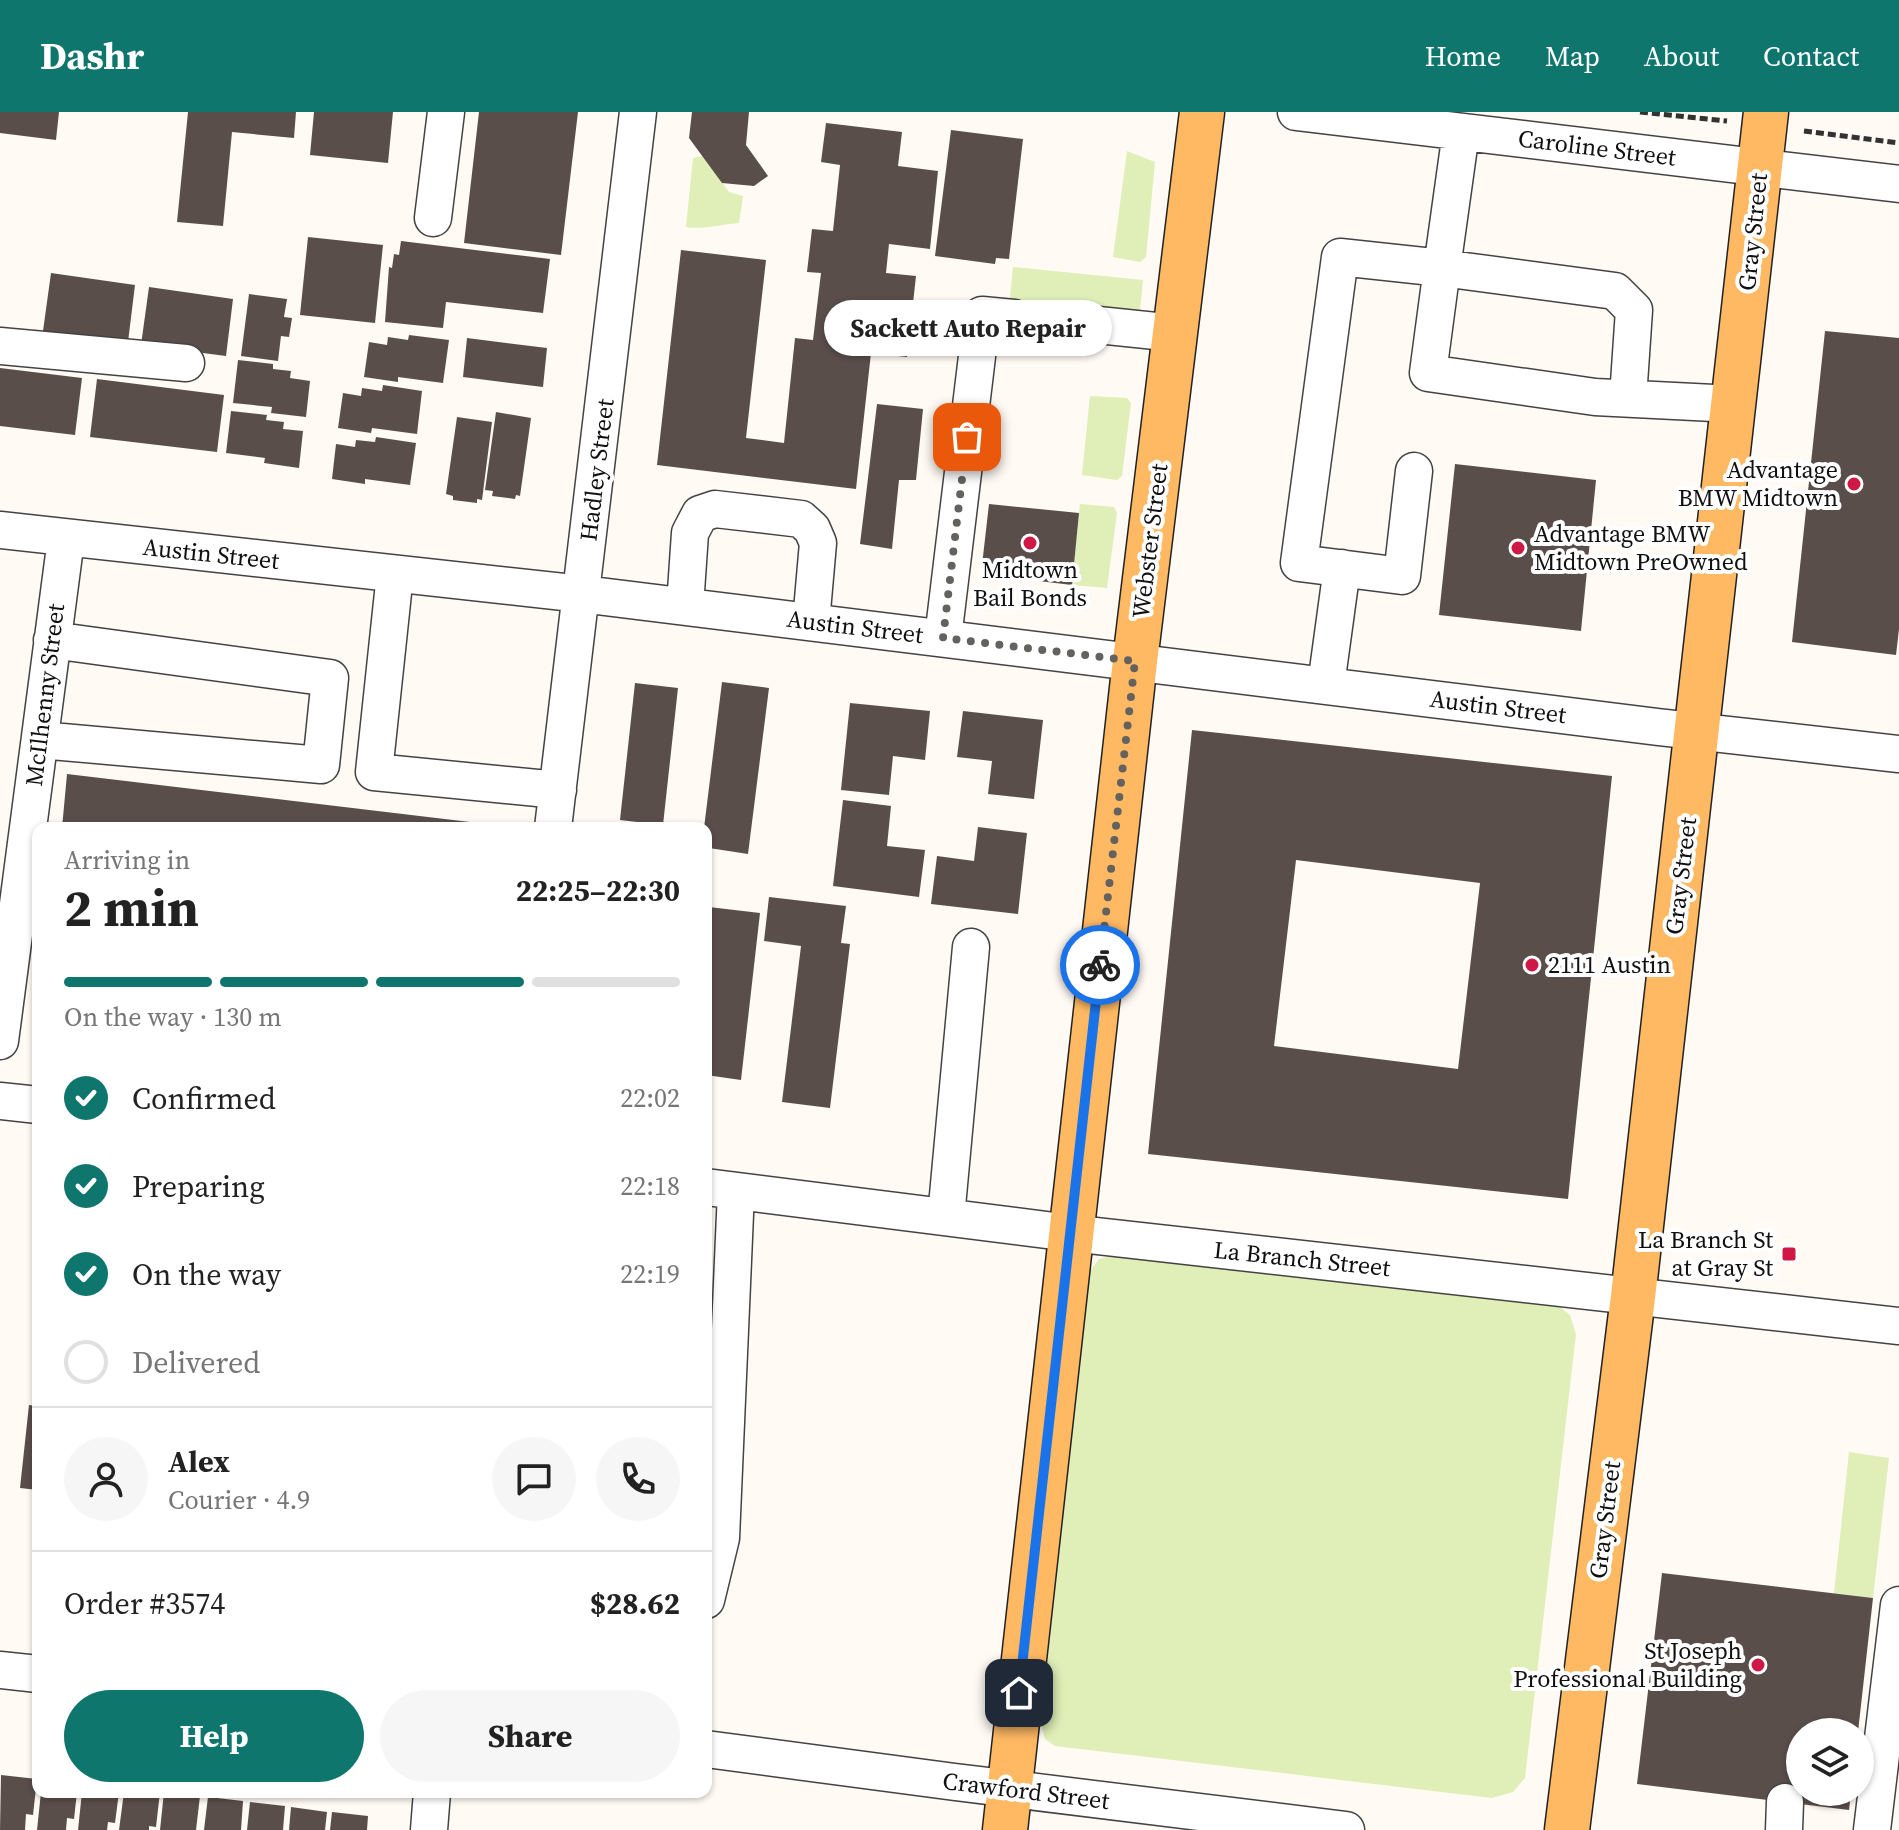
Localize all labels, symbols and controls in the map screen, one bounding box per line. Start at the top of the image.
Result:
text: Dashr [40,30,144,82]
text: Home [1425,37,1501,75]
text: Map [1545,37,1600,75]
text: About [1644,37,1719,75]
text: Contact [1763,37,1859,75]
street label: Caroline Street [1516,121,1678,174]
street label: Gray Street [1730,171,1775,292]
callout: Sackett Auto Repair [823,301,1111,357]
text: Sackett Auto Repair [850,310,1086,346]
street label: Hadley Street [571,397,622,543]
pin [933,403,1001,471]
icon: bag [945,415,989,459]
place label: Advantage BMW Midtown [1678,453,1838,514]
street label: Webster Street [1124,462,1175,620]
marker: Advantage BMW Midtown [1845,475,1863,493]
place label: Advantage BMW Midtown PreOwned [1534,517,1748,578]
street label: Austin Street [141,530,281,577]
marker: Midtown Bail Bonds [1021,534,1039,552]
marker: Advantage BMW Midtown PreOwned [1509,539,1527,557]
place label: Midtown Bail Bonds [973,553,1087,614]
street label: McIlhenny Street [17,602,72,788]
street label: Austin Street [785,602,925,651]
street label: Austin Street [1428,682,1568,731]
street label: Gray Street [1657,815,1704,937]
text: Arriving in [64,842,190,878]
text: 22:25–22:30 [516,870,680,911]
text: 2 min [64,872,199,943]
courier [1060,925,1140,1005]
icon: bike [1078,943,1122,987]
place label: 2111 Austin [1548,948,1671,981]
marker: 2111 Austin [1523,956,1541,974]
text: On the way · 130 m [64,999,282,1035]
icon: check [64,1076,108,1120]
text: Confirmed [132,1078,276,1119]
text: 22:02 [620,1080,680,1116]
icon: check [64,1164,108,1208]
text: Preparing [132,1166,265,1207]
text: 22:18 [620,1168,680,1204]
place label: La Branch St at Gray St [1638,1223,1773,1284]
street label: La Branch Street [1212,1233,1392,1284]
marker: La Branch St at Gray St [1780,1245,1798,1263]
icon: check [64,1252,108,1296]
text: On the way [132,1254,281,1295]
text: 22:19 [620,1256,680,1292]
text: Delivered [132,1342,260,1383]
button: person [64,1437,148,1521]
button: chat [492,1437,576,1521]
button: phone [596,1437,680,1521]
text: Alex [168,1441,230,1482]
street label: Gray Street [1581,1459,1628,1581]
text: Courier · 4.9 [168,1482,310,1518]
text: Order #3574 [64,1583,225,1624]
text: $28.62 [590,1583,680,1624]
place label: St Joseph Professional Building [1513,1634,1742,1695]
marker: St Joseph Professional Building [1749,1656,1767,1674]
pin [985,1659,1053,1727]
icon: home [997,1671,1041,1715]
button: Help [64,1690,364,1782]
button: Share [380,1690,680,1782]
map controls [1786,1718,1874,1806]
button: layers [1786,1718,1874,1806]
street label: Crawford Street [941,1764,1111,1817]

